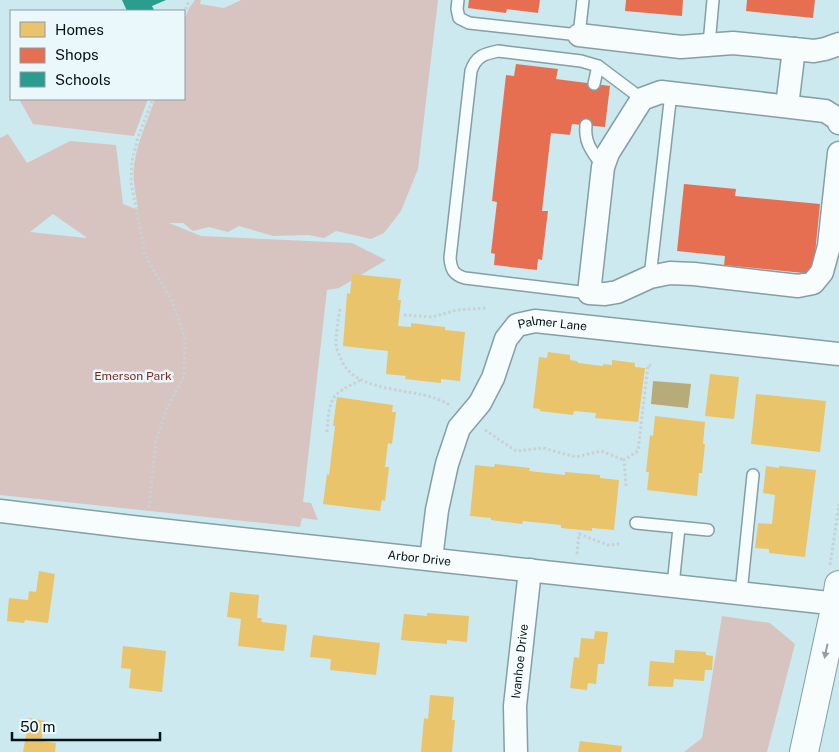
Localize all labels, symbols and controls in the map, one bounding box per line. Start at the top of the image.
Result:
legend [10,10,185,100]
text: Homes [55,21,104,38]
text: Shops [55,46,99,63]
text: Schools [55,71,111,88]
street label: Palmer Lane [516,314,588,334]
park label: Emerson Park [94,369,172,383]
street label: Arbor Drive [387,548,452,569]
street label: Ivanhoe Drive [509,623,531,699]
one-way arrow [822,644,830,659]
scale bar [12,710,160,742]
text: 50 m [20,718,55,735]

